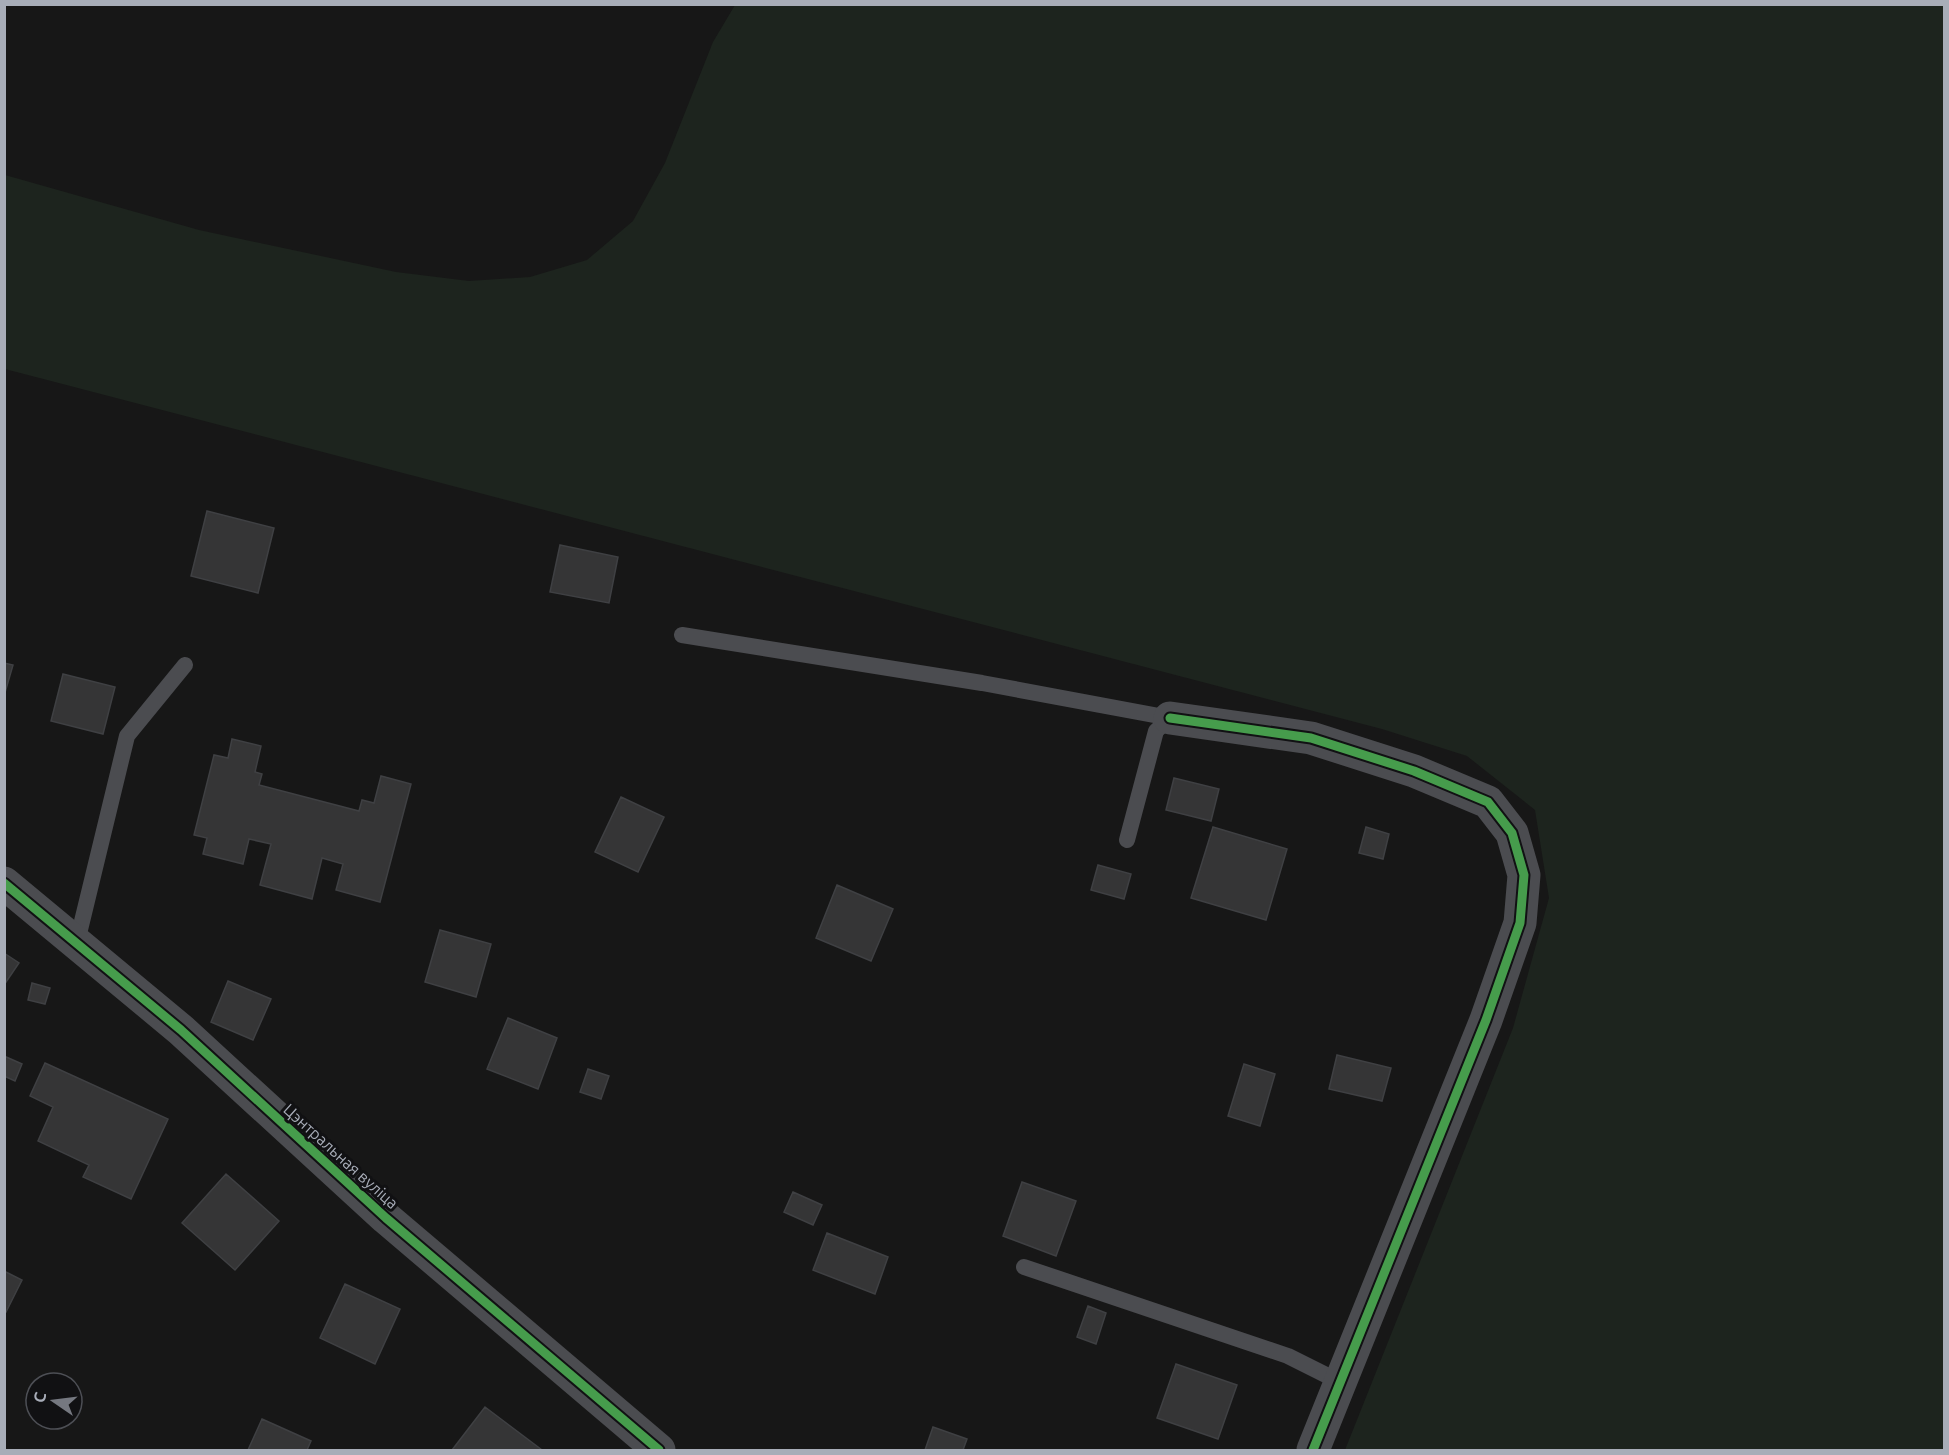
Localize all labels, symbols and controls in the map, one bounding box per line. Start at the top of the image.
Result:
street label: Цэнтральная вуліца [280,1100,402,1212]
north arrow [24,1371,84,1431]
text: С [29,1390,49,1405]

